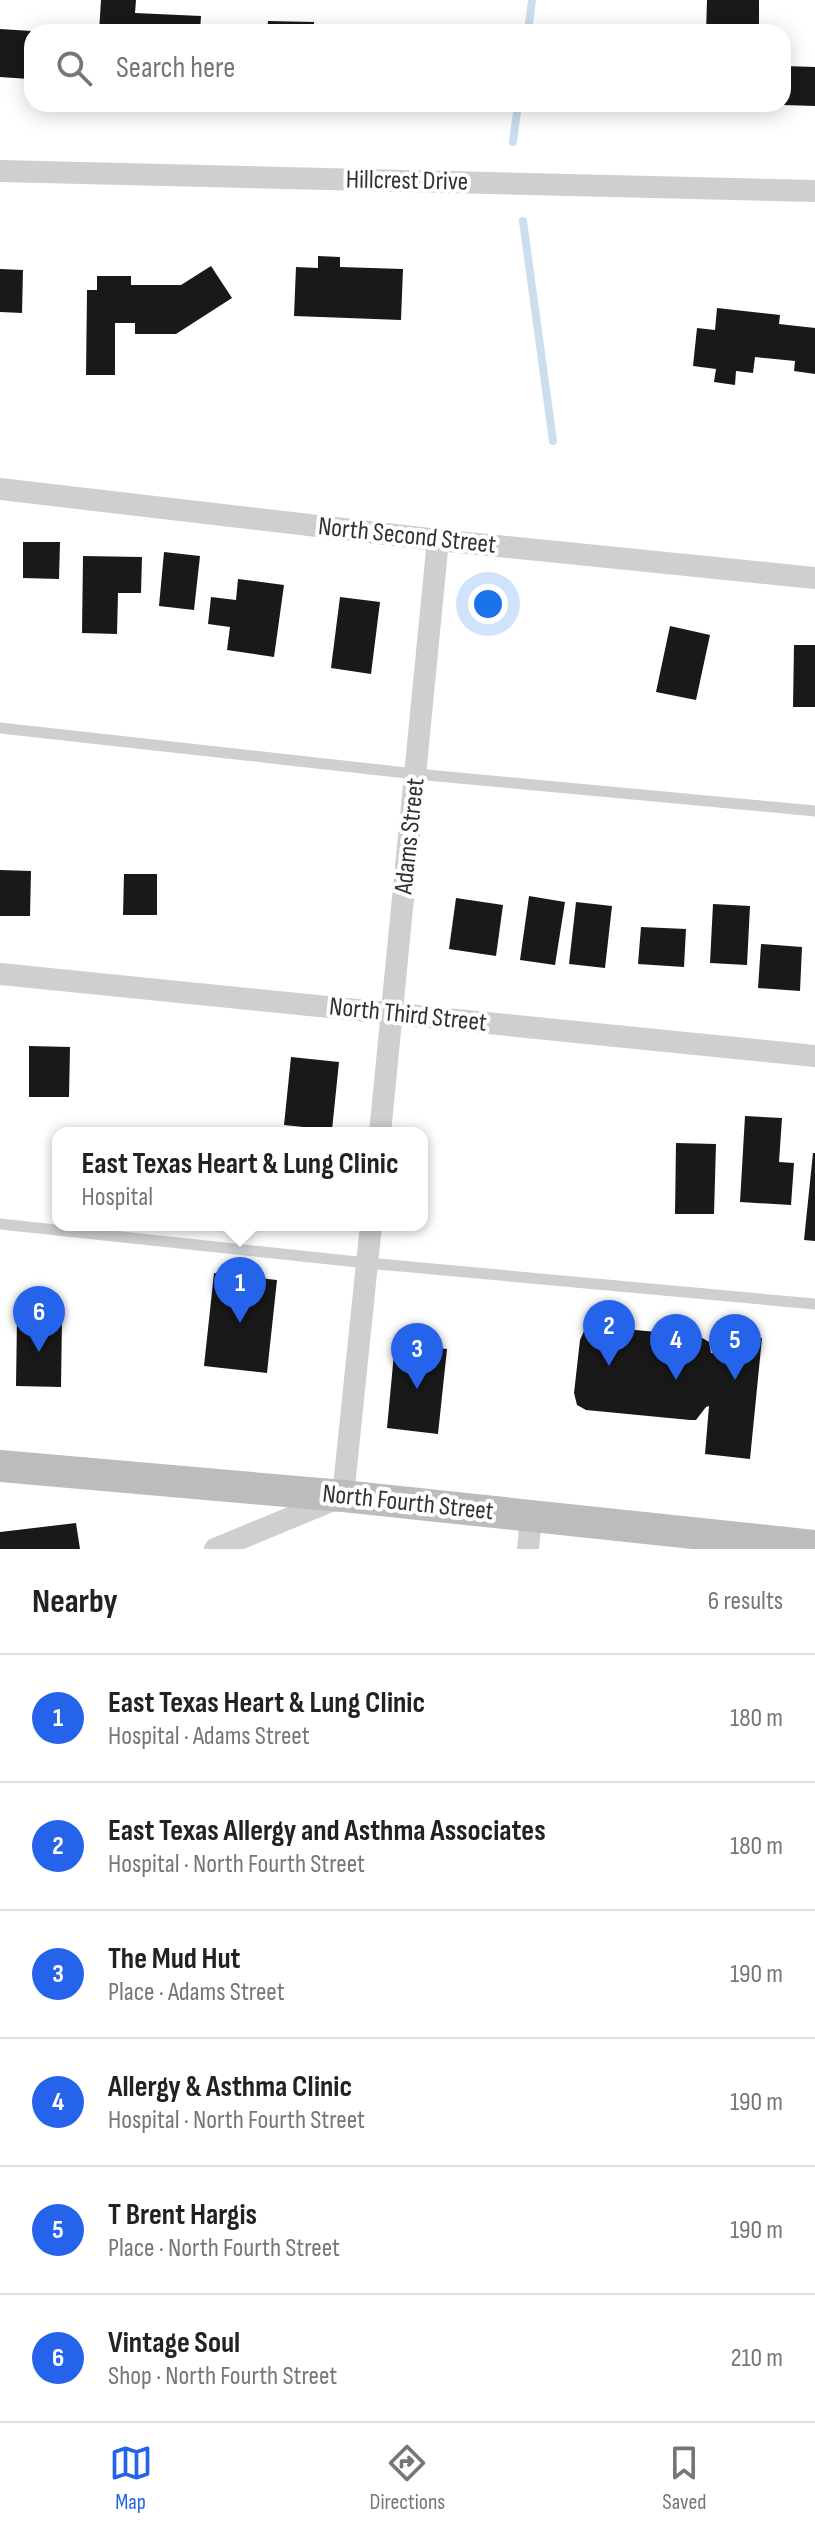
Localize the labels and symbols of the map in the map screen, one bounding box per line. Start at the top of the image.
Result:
street label: Hillcrest Drive [346,164,468,198]
street label: North Second Street [317,511,498,561]
your location [468,584,508,624]
street label: Adams Street [388,776,432,897]
street label: North Third Street [328,991,488,1039]
pin: 1 [214,1257,266,1323]
pin: 6 [13,1286,65,1352]
pin: 2 [583,1300,635,1366]
pin: 4 [650,1314,702,1380]
pin: 5 [709,1314,761,1380]
pin: 3 [391,1323,443,1389]
street label: North Fourth Street [321,1479,495,1527]

